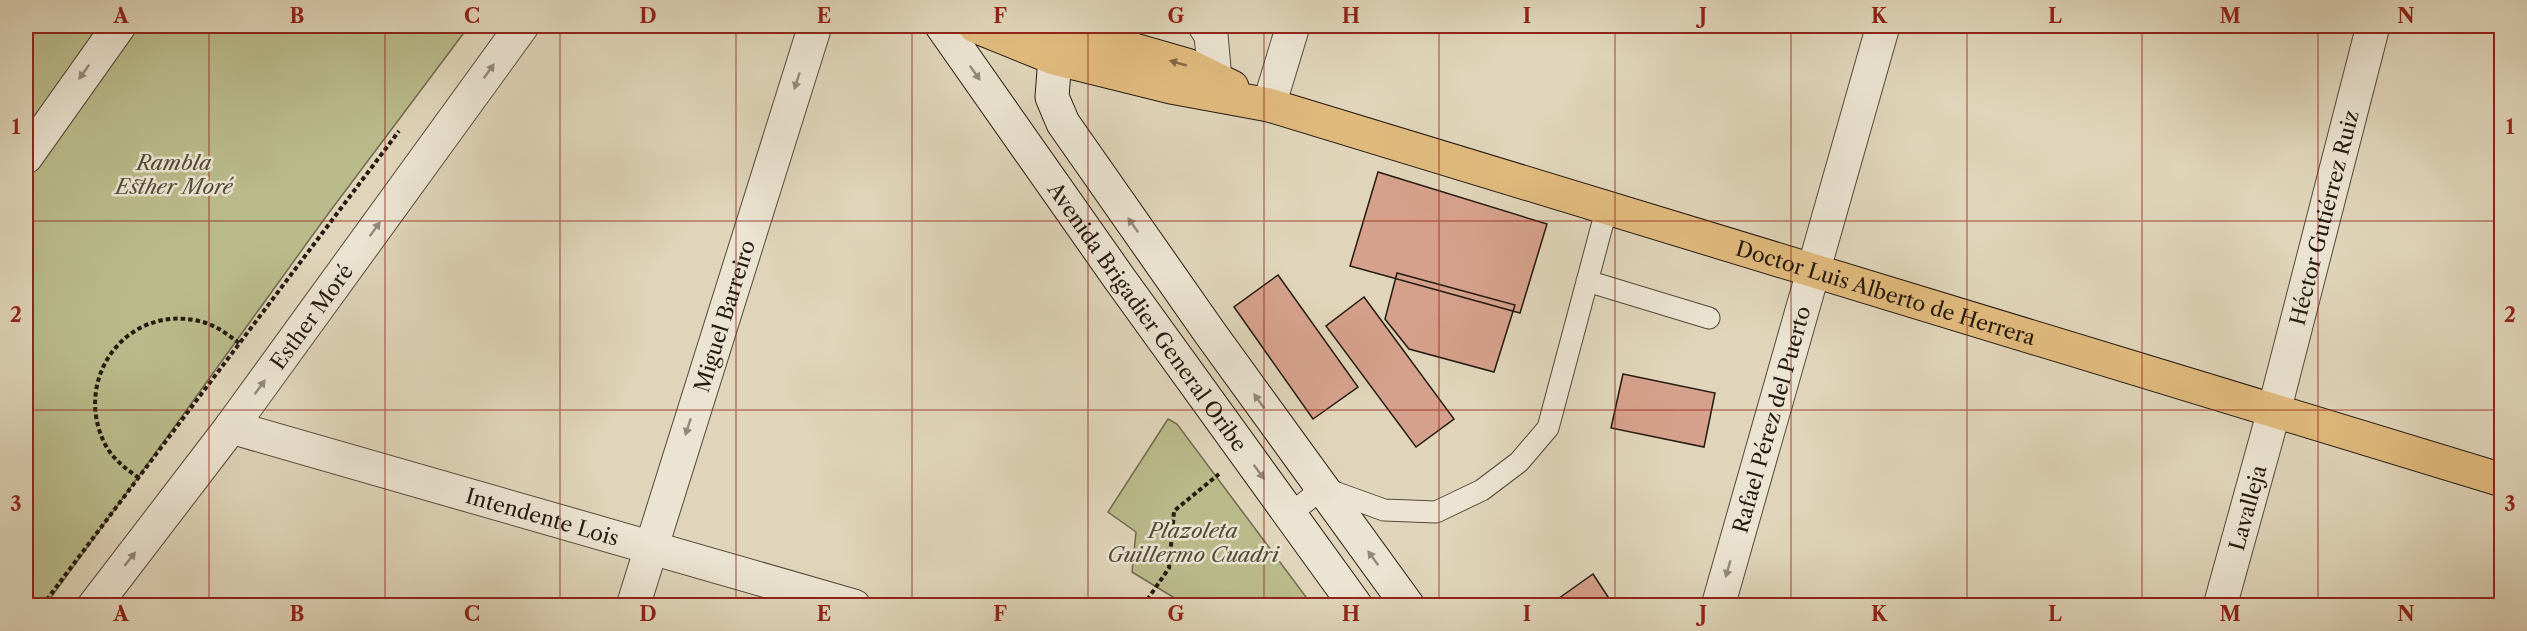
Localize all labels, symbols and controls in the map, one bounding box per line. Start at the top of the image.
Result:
text: A [112,4,129,28]
text: B [290,4,305,28]
text: C [464,4,480,28]
text: D [639,4,657,28]
text: E [817,4,831,28]
text: F [993,4,1007,28]
text: G [1168,4,1185,28]
text: H [1342,4,1360,28]
text: I [1523,4,1531,28]
text: J [1695,4,1707,28]
text: K [1871,4,1888,28]
text: L [2048,4,2062,28]
text: M [2219,4,2241,28]
text: N [2397,4,2415,28]
one-way arrow [1169,58,1187,67]
one-way arrow [78,64,90,80]
one-way arrow [483,64,495,80]
one-way arrow [969,65,981,81]
one-way arrow [792,72,801,90]
street label: Héctor Gutiérrez Ruiz [2284,107,2363,328]
text: 1 [12,115,21,139]
text: 1 [2506,115,2515,139]
park label: Rambla Esther Moré [113,150,235,199]
street label: Avenida Brigadier General Oribe [1042,176,1252,456]
one-way arrow [1127,217,1139,233]
one-way arrow [369,222,381,238]
street label: Doctor Luis Alberto de Herrera [1733,235,2039,350]
street label: Miguel Barreiro [688,237,760,395]
street label: Esther Moré [265,259,358,374]
text: 2 [10,303,22,327]
street label: Rafael Pérez del Puerto [1727,303,1815,536]
text: 2 [2504,303,2516,327]
one-way arrow [254,380,266,395]
one-way arrow [1253,393,1265,408]
one-way arrow [683,418,692,436]
street label: Lavalleja [2224,461,2271,553]
one-way arrow [1253,463,1265,479]
street label: Intendente Lois [463,483,622,550]
text: 3 [10,492,22,516]
text: 3 [2504,492,2516,516]
park label: Plazoleta Guillermo Cuadri [1107,518,1280,567]
one-way arrow [124,551,136,567]
one-way arrow [1367,551,1379,567]
one-way arrow [1723,559,1733,578]
text: A [112,602,129,626]
text: B [290,602,305,626]
text: C [464,602,480,626]
text: D [639,602,657,626]
text: E [817,602,831,626]
text: F [993,602,1007,626]
text: G [1168,602,1185,626]
text: H [1342,602,1360,626]
text: I [1523,602,1531,626]
text: J [1695,602,1707,626]
text: K [1871,602,1888,626]
text: L [2048,602,2062,626]
text: M [2219,602,2241,626]
text: N [2397,602,2415,626]

